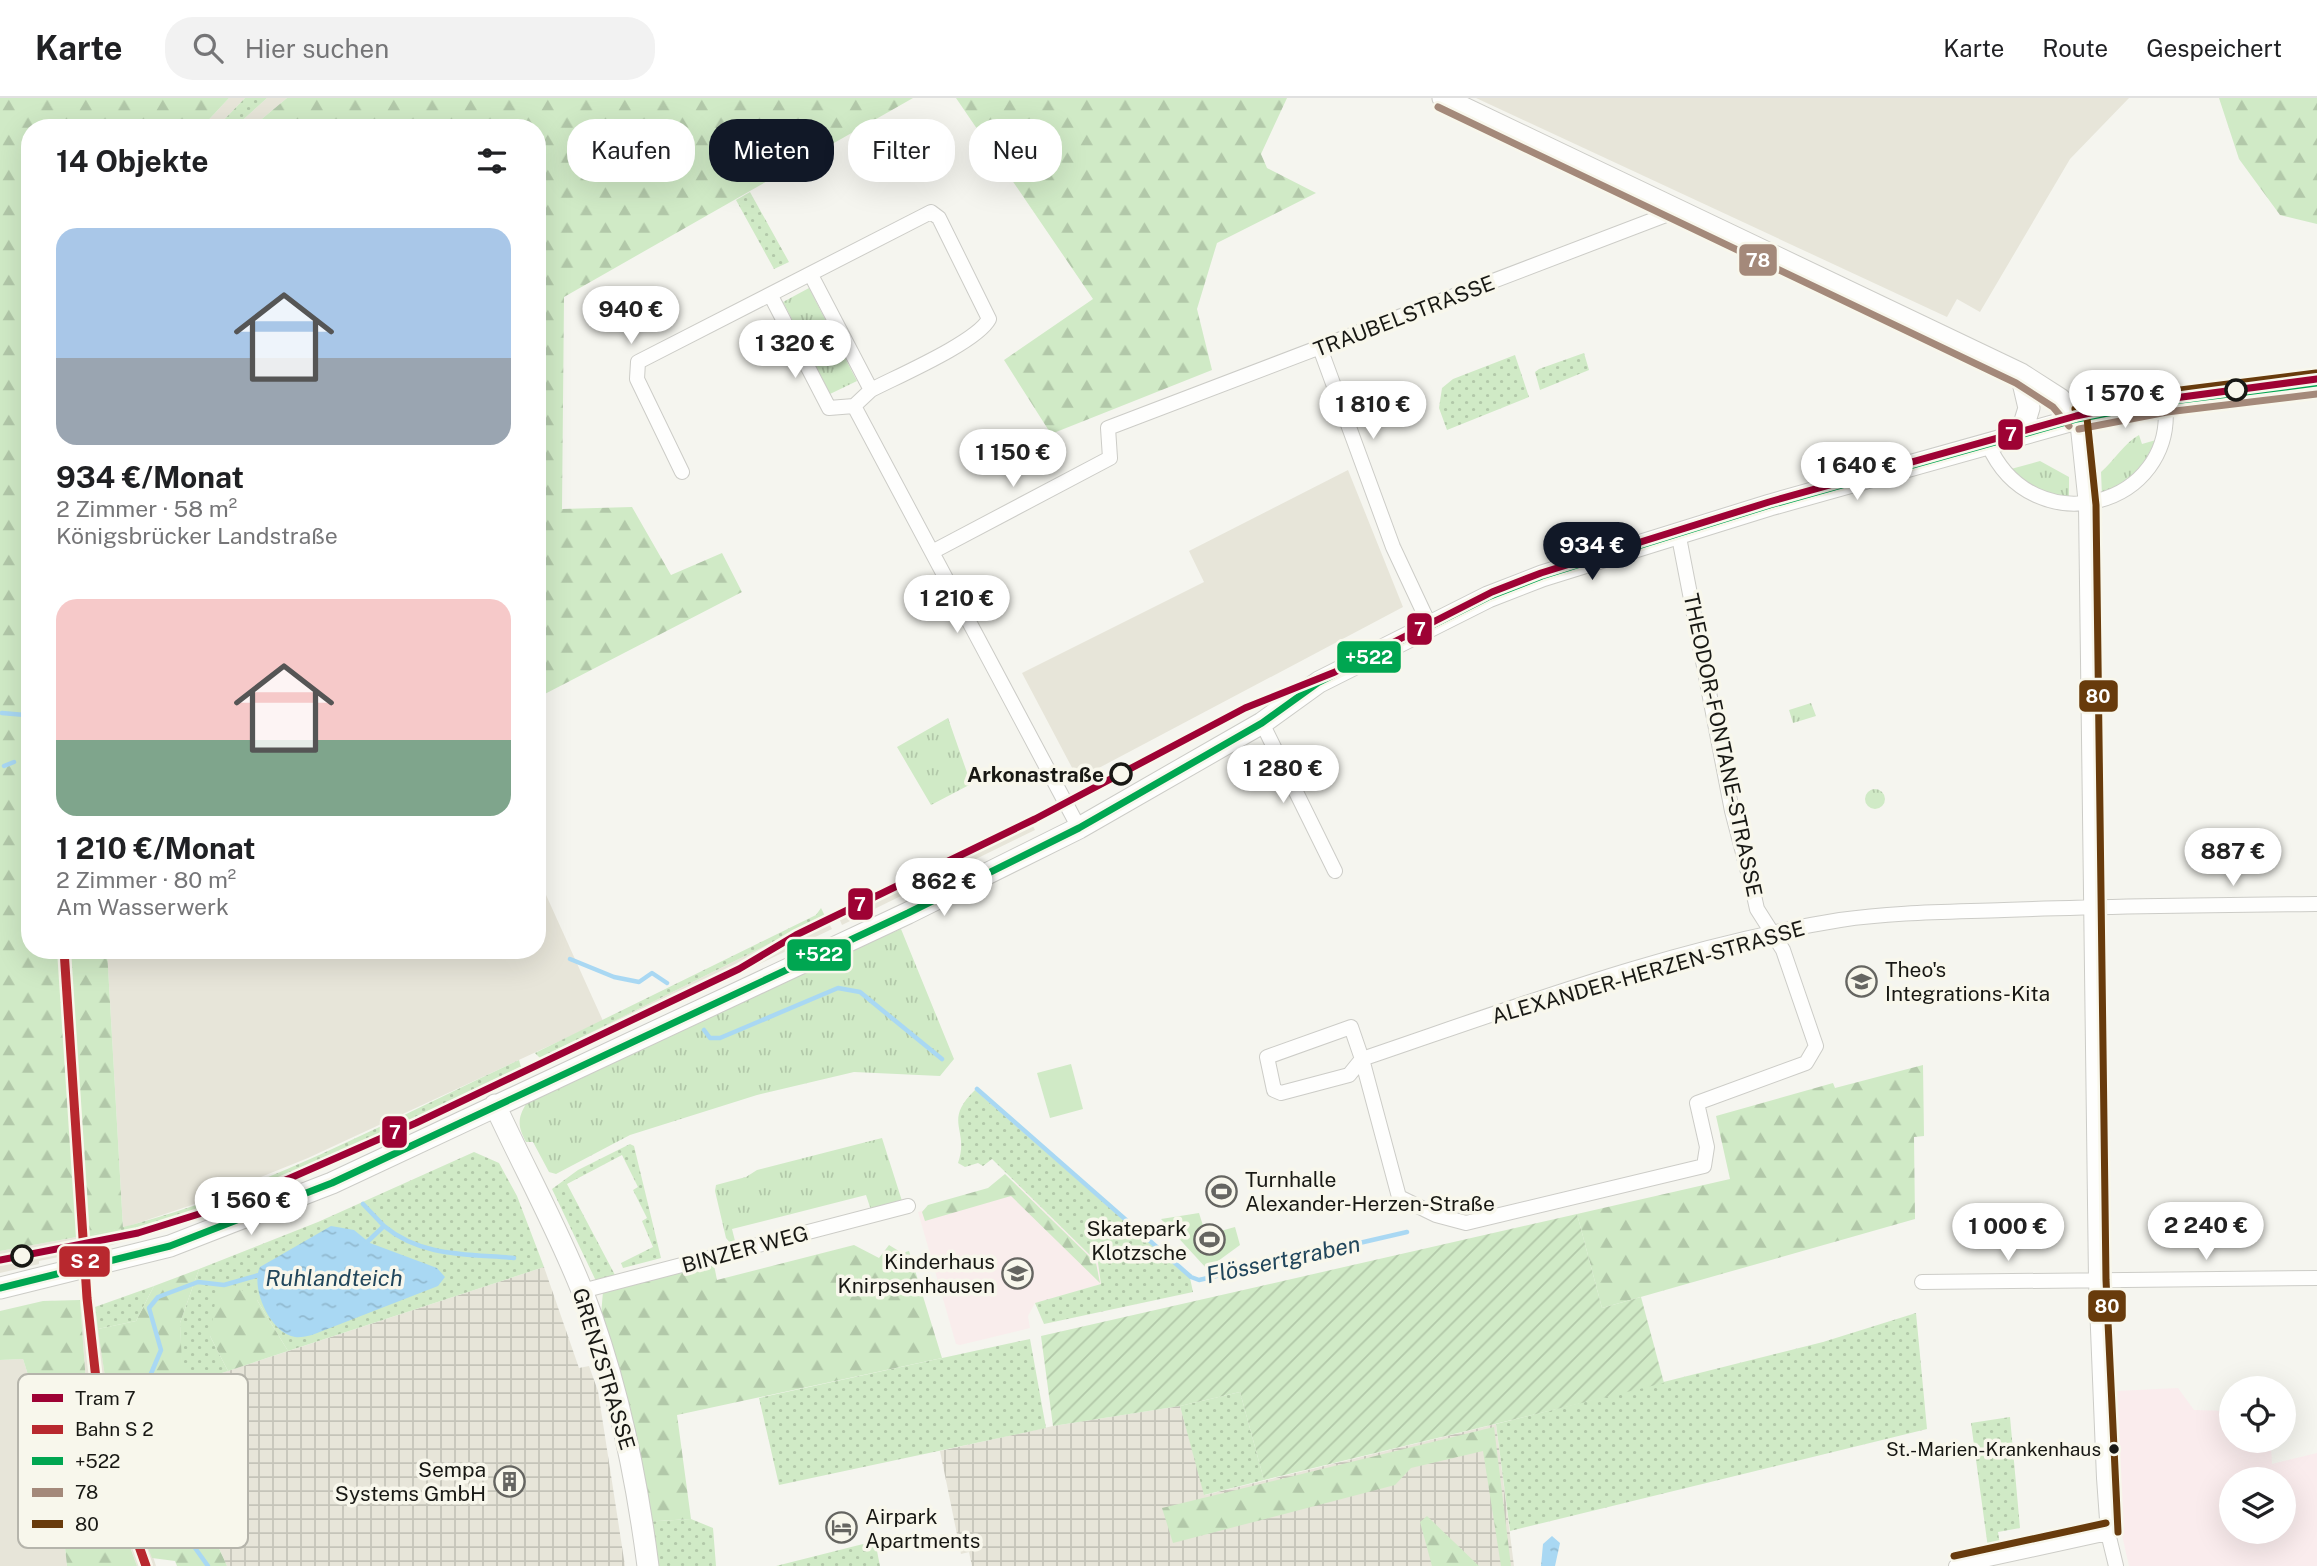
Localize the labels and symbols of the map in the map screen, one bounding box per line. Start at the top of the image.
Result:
line badge: 78 [1738,243,1778,277]
text: 78 [1746,249,1770,271]
street label: TRAUBELSTRASSE [1310,270,1498,362]
pin: 940 € [582,286,680,346]
pin: 1 320 € [730,320,860,380]
pin: 1 570 € [2060,370,2190,430]
unlabelled marker [2225,379,2247,401]
pin: 1 810 € [1308,382,1438,441]
line badge: 7 [1997,418,2024,451]
text: 7 [2005,423,2017,445]
pin: 1 150 € [948,430,1078,489]
pin: 1 640 € [1792,442,1922,502]
pin: 934 € [1543,522,1641,582]
pin: 1 210 € [892,575,1022,635]
street label: THEODOR-FONTANE-STRASSE [1679,591,1767,899]
line badge: 7 [1406,612,1433,646]
text: 7 [1414,618,1426,640]
line badge: +522 [1336,640,1402,674]
text: +522 [1345,646,1393,668]
line badge: 80 [2078,679,2119,713]
text: 80 [2086,685,2110,707]
pin: 1 280 € [1218,746,1348,805]
place label: Arkonastraße [967,762,1104,787]
marker: Arkonastraße [1110,763,1132,785]
pin: 887 € [2184,828,2282,888]
pin: 862 € [895,858,993,918]
line badge: 7 [847,887,874,921]
text: 7 [854,893,866,915]
street label: ALEXANDER-HERZEN-STRASSE [1489,915,1807,1029]
line badge: +522 [786,938,852,972]
text: +522 [795,943,843,965]
place label: Theo's Integrations-Kita [1885,957,2050,1006]
school or university icon: Theo's Integrations-Kita [1845,964,1879,998]
line badge: 7 [381,1115,408,1149]
text: 7 [389,1121,401,1143]
place label: Turnhalle Alexander-Herzen-Straße [1245,1167,1495,1216]
sports icon: Turnhalle Alexander-Herzen-Straße [1205,1174,1239,1208]
pin: 1 560 € [186,1178,316,1237]
pin: 2 240 € [2141,1202,2271,1262]
pin: 1 000 € [1943,1204,2073,1263]
place label: Skatepark Klotzsche [1086,1216,1187,1265]
street label: BINZER WEG [679,1220,811,1278]
sports icon: Skatepark Klotzsche [1193,1223,1227,1257]
water label: Flössertgraben [1203,1229,1363,1289]
unlabelled marker [11,1245,33,1267]
line badge: S 2 [58,1245,111,1278]
place label: Kinderhaus Knirpsenhausen [837,1249,995,1298]
text: S 2 [70,1250,100,1272]
school or university icon: Kinderhaus Knirpsenhausen [1001,1256,1035,1290]
water label: Ruhlandteich [265,1264,403,1291]
street label: GRENZSTRASSE [567,1285,641,1453]
line badge: 80 [2087,1289,2127,1323]
text: 80 [2095,1295,2119,1317]
legend [18,1374,248,1548]
text: Tram 7 [75,1387,136,1409]
text: Bahn S 2 [75,1418,153,1440]
place label: St.-Marien-Krankenhaus [1886,1438,2101,1460]
marker: St.-Marien-Krankenhaus [2107,1442,2121,1456]
text: +522 [75,1450,120,1472]
place label: Sempa Systems GmbH [335,1457,486,1506]
building icon: Sempa Systems GmbH [492,1464,526,1498]
text: 78 [75,1481,98,1503]
place label: Airpark Apartments [865,1504,980,1553]
hotel icon: Airpark Apartments [825,1511,859,1545]
text: 80 [75,1513,99,1535]

